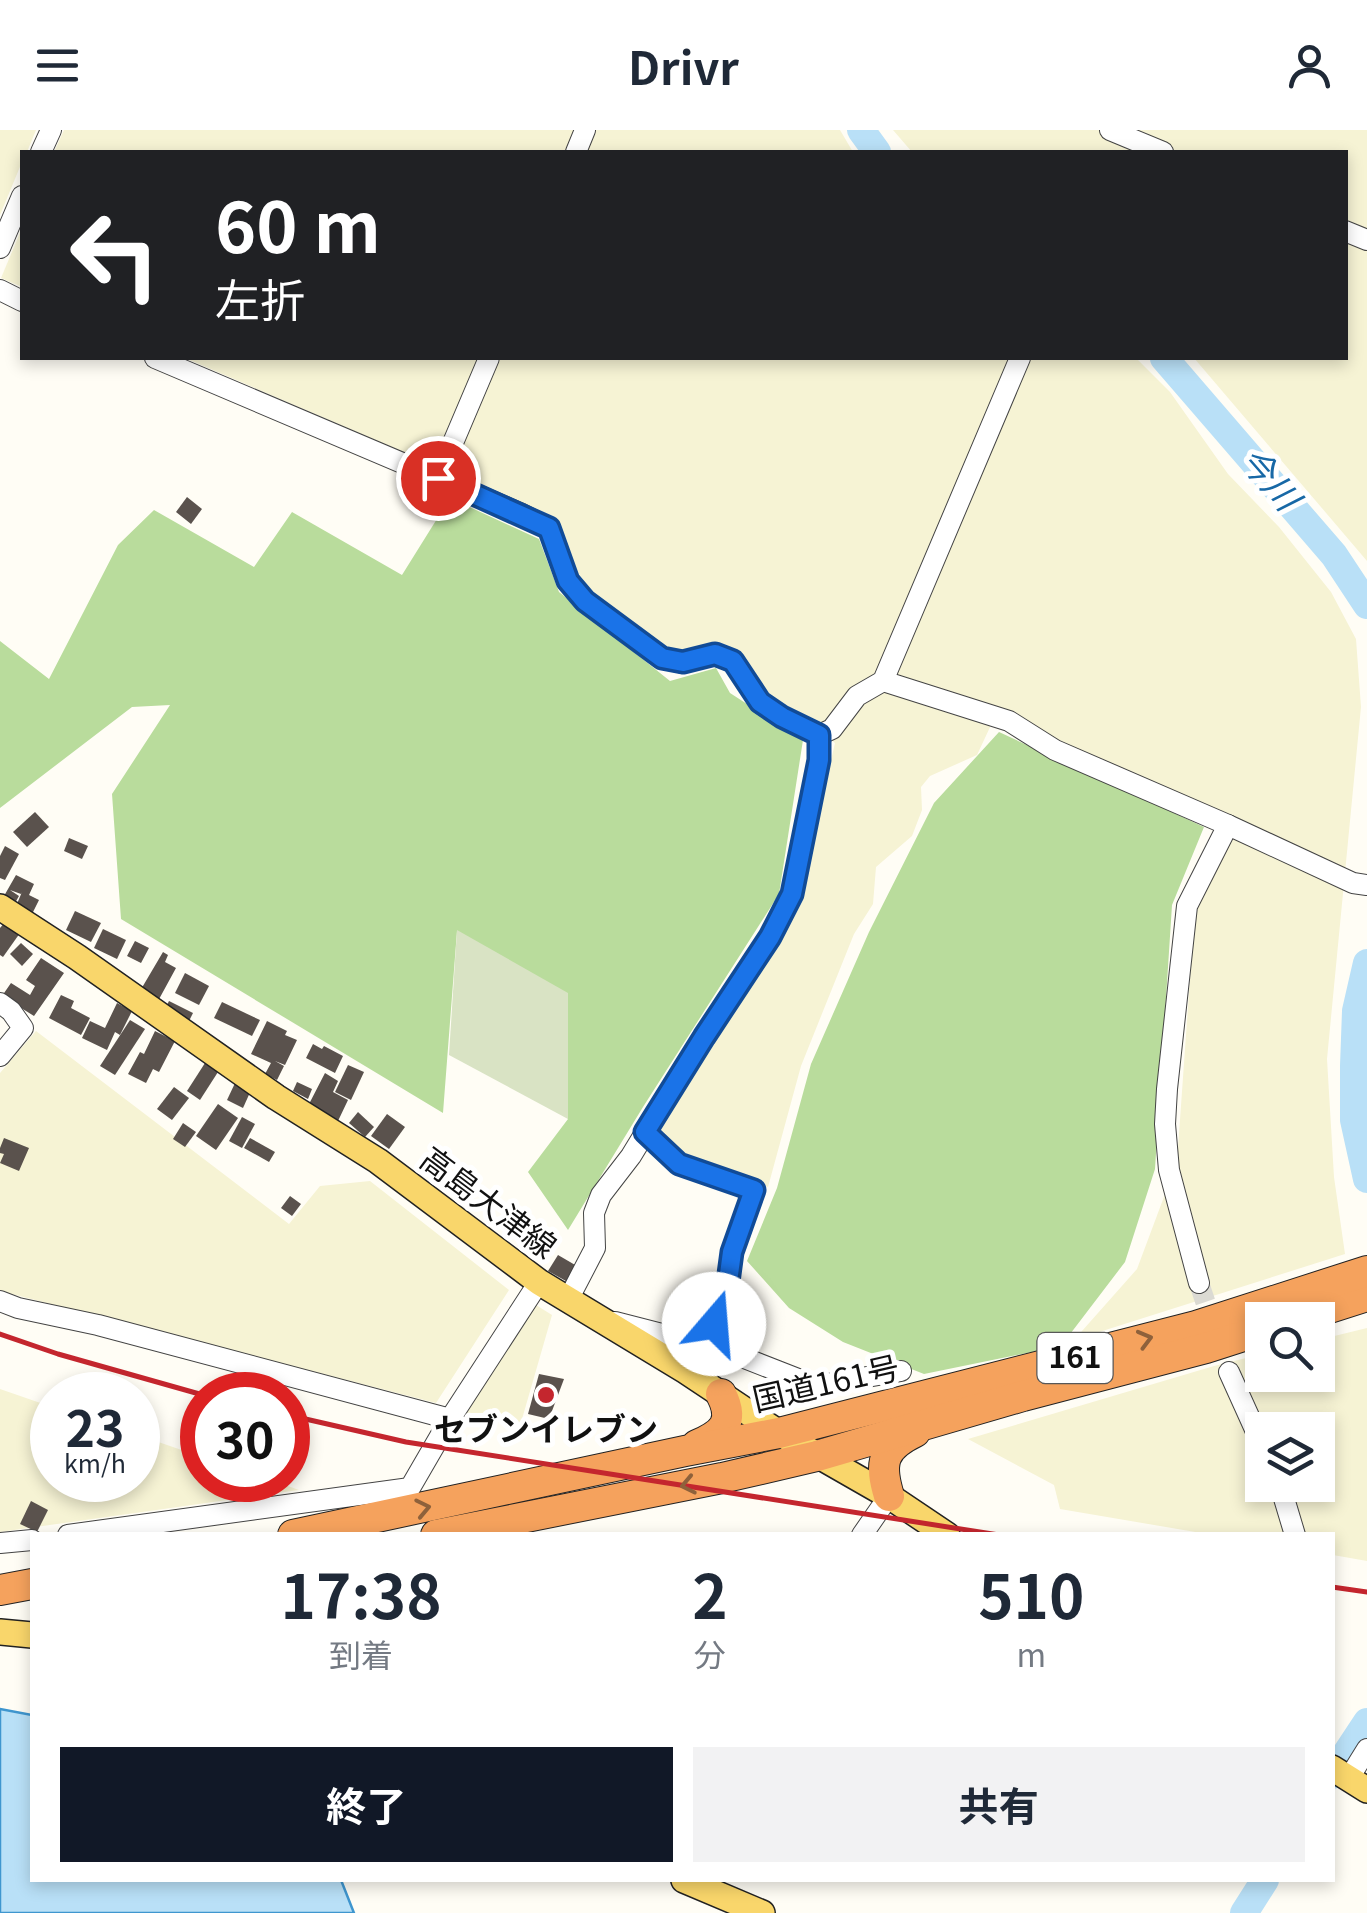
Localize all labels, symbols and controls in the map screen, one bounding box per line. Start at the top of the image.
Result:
text: Drivr [628,33,739,98]
icon: menu [30,38,85,93]
icon: person [1282,38,1337,93]
text: 60 m [215,172,381,273]
icon: left [50,190,180,320]
text: 左折 [215,265,305,330]
water label: 今川 [1229,434,1316,523]
pin [396,436,481,521]
icon: arrive [411,451,466,506]
street label: 高島大津線 [412,1134,568,1267]
position arrow [662,1272,766,1376]
map controls [1245,1302,1335,1502]
button: search [1245,1302,1335,1392]
one-way arrow [1136,1330,1153,1351]
road number: 161 [1038,1333,1112,1383]
street label: 国道161号 [747,1342,903,1420]
speed limit sign: 30 [180,1372,310,1502]
marker: セブンイレブン [535,1384,557,1406]
text: 23 [66,1389,125,1461]
place label: セブンイレブン [434,1404,658,1450]
button: layers [1245,1412,1335,1502]
text: km/h [64,1444,126,1480]
one-way arrow [680,1473,697,1494]
one-way arrow [414,1499,431,1520]
text: 17:38 [281,1549,442,1636]
text: 2 [692,1549,728,1636]
text: 510 [978,1549,1084,1636]
text: 到着 [329,1630,393,1676]
text: 分 [694,1630,726,1676]
text: m [1016,1630,1046,1676]
button: 終了 [60,1747,673,1862]
button: 共有 [693,1747,1305,1862]

